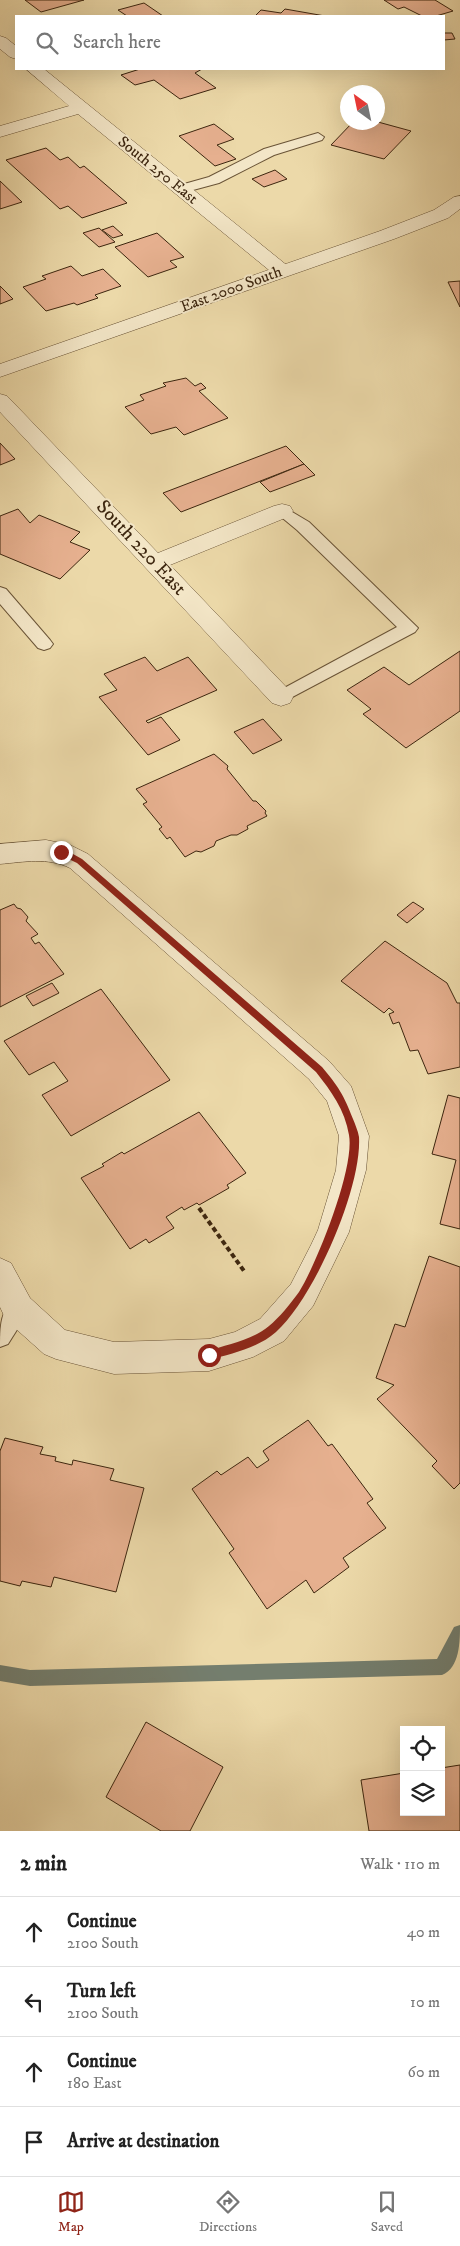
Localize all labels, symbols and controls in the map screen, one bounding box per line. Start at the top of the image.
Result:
search box [15,15,445,70]
icon: search [33,29,61,57]
text: Search here [73,31,161,54]
north arrow [340,85,385,130]
street label: South 250 East [114,132,202,208]
street label: East 2000 South [178,261,285,317]
street label: South 220 East [90,495,192,601]
route end [50,841,73,864]
route start [198,1344,221,1367]
map controls [400,1726,445,1816]
button: locate [400,1726,445,1771]
button: layers [400,1771,445,1816]
text: 2 min [20,1851,67,1877]
text: Walk · 110 m [360,1854,440,1874]
text: Continue [67,1910,137,1933]
icon: ahead [20,1918,48,1946]
text: 40 m [407,1922,440,1942]
text: 2100 South [67,1933,139,1953]
text: Turn left [67,1980,136,2003]
icon: left [20,1988,48,2016]
text: 10 m [410,1992,440,2012]
text: 2100 South [67,2003,139,2023]
text: Continue [67,2050,137,2073]
icon: ahead [20,2058,48,2086]
text: 60 m [408,2062,440,2082]
text: 180 East [67,2073,122,2093]
icon: arrive [20,2128,48,2156]
text: Arrive at destination [67,2130,219,2153]
tab: Map [57,2188,85,2236]
tab: Directions [199,2188,257,2236]
tab: Saved [371,2188,403,2236]

